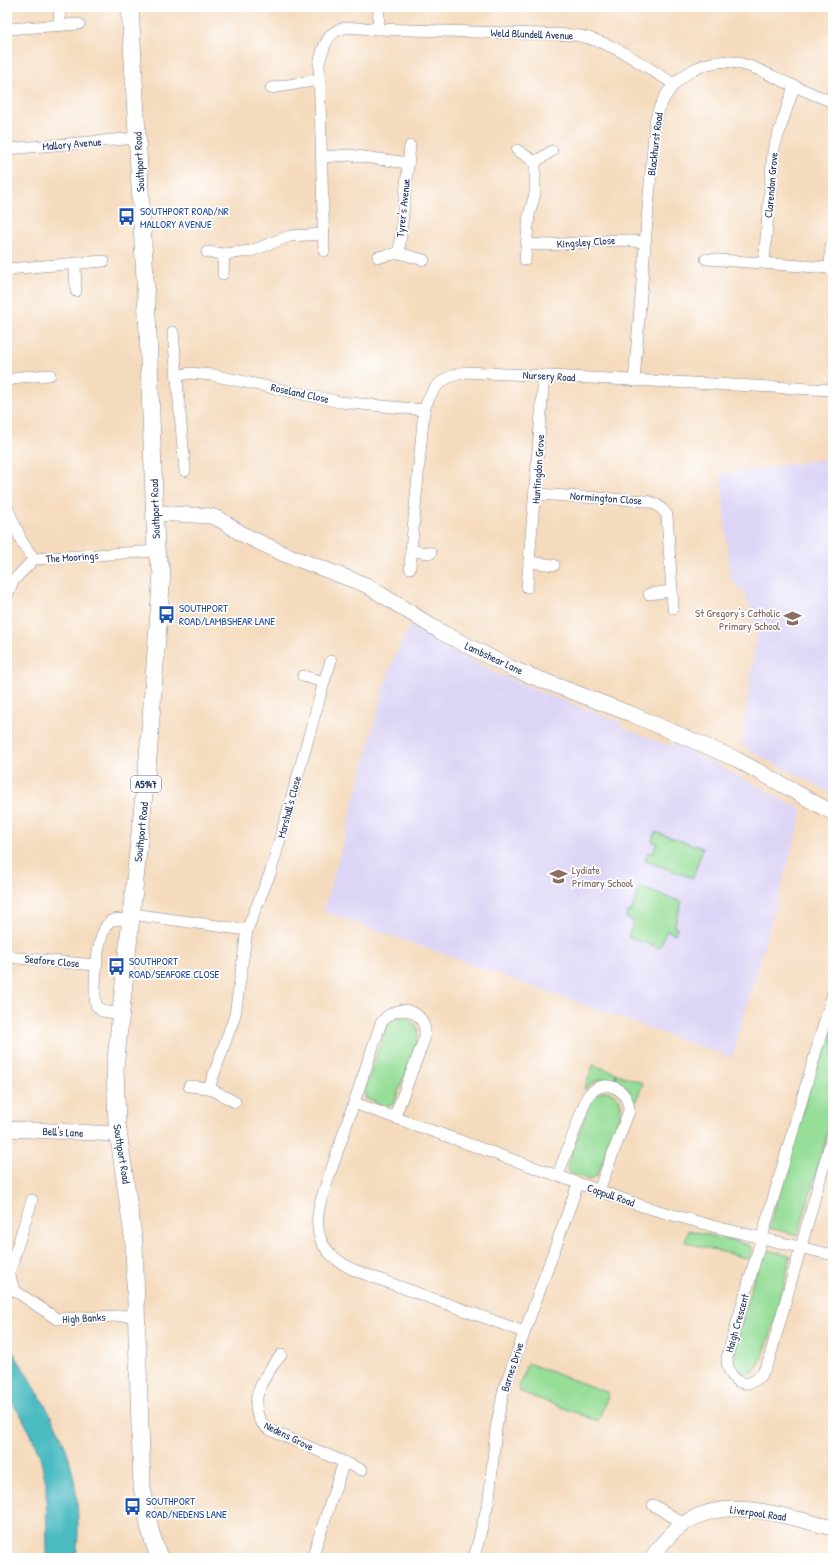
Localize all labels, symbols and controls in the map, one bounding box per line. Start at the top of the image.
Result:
street label: Weld Blundell Avenue [490,26,574,42]
street label: Blackhurst Road [644,111,666,176]
street label: Southport Road [130,131,148,192]
street label: Mallory Avenue [42,134,103,154]
street label: Clarendon Grove [761,151,781,218]
street label: Tyrer's Avenue [393,177,413,238]
place label: SOUTHPORT ROAD/NR MALLORY AVENUE [140,204,229,231]
bus stop icon: SOUTHPORT ROAD/NR MALLORY AVENUE [117,207,137,227]
street label: Kingsley Close [556,233,616,251]
street label: Nursery Road [522,368,576,384]
street label: Roseland Close [270,380,331,406]
street label: Huntingdon Grove [529,433,547,504]
street label: Southport Road [147,478,163,539]
street label: Normington Close [570,489,643,508]
street label: The Moorings [45,548,99,566]
place label: SOUTHPORT ROAD/LAMBSHEAR LANE [179,601,275,628]
bus stop icon: SOUTHPORT ROAD/LAMBSHEAR LANE [156,604,176,624]
place label: St Gregory's Catholic Primary School [695,606,781,633]
school or university icon: St Gregory's Catholic Primary School [783,609,803,629]
street label: Lambshear Lane [463,638,526,678]
street label: Marshall's Close [274,774,304,840]
road number: A5147 [131,776,161,792]
street label: Southport Road [131,801,151,863]
place label: Lydiate Primary School [572,863,633,890]
school or university icon: Lydiate Primary School [549,866,569,886]
street label: Seafore Close [24,952,81,970]
place label: SOUTHPORT ROAD/SEAFORE CLOSE [129,954,220,981]
bus stop icon: SOUTHPORT ROAD/SEAFORE CLOSE [106,957,126,977]
street label: Southport Road [110,1123,134,1185]
street label: Bell's Lane [42,1124,84,1140]
street label: Coppull Road [585,1180,637,1210]
street label: Haigh Crescent [722,1292,752,1354]
street label: High Banks [62,1310,106,1326]
street label: Barnes Drive [497,1340,527,1393]
street label: Nedens Grove [262,1418,317,1454]
place label: SOUTHPORT ROAD/NEDENS LANE [146,1494,227,1521]
bus stop icon: SOUTHPORT ROAD/NEDENS LANE [123,1497,143,1517]
street label: Liverpool Road [729,1502,788,1524]

